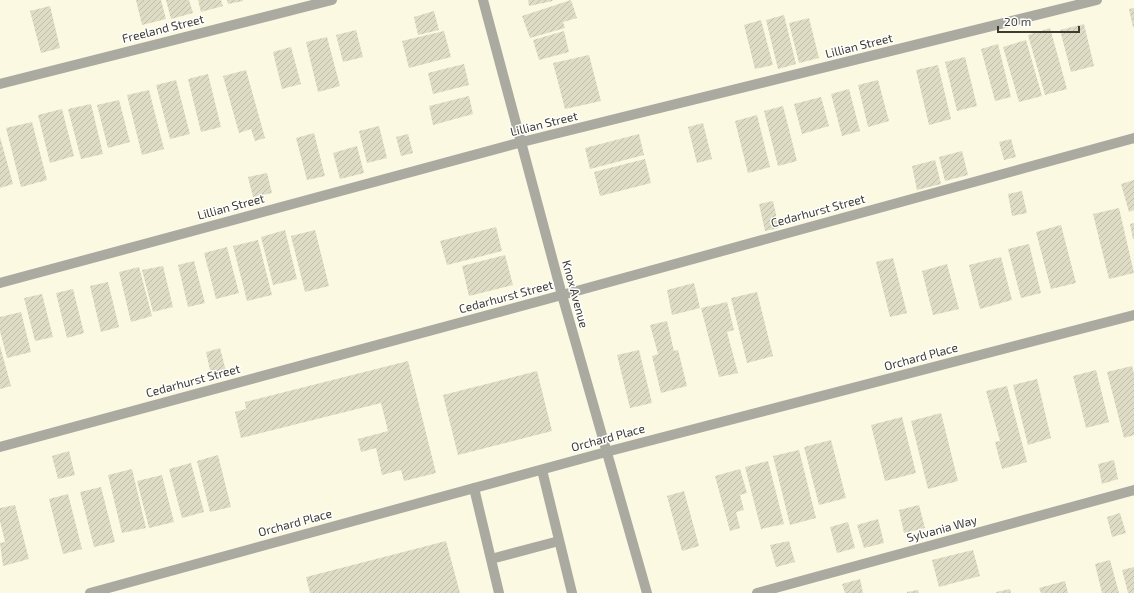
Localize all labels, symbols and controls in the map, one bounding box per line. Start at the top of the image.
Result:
scale bar [998,8,1079,34]
street label: Freeland Street [120,11,206,45]
text: 20 m [1004,14,1031,28]
street label: Lillian Street [824,30,894,60]
street label: Lillian Street [509,108,579,138]
street label: Lillian Street [196,190,266,222]
street label: Cedarhurst Street [769,191,867,229]
street label: Knox Avenue [560,258,592,329]
street label: Cedarhurst Street [457,277,555,315]
street label: Orchard Place [882,339,959,373]
street label: Cedarhurst Street [144,361,242,399]
street label: Orchard Place [569,420,646,454]
street label: Orchard Place [256,505,333,539]
street label: Sylvania Way [905,512,979,544]

